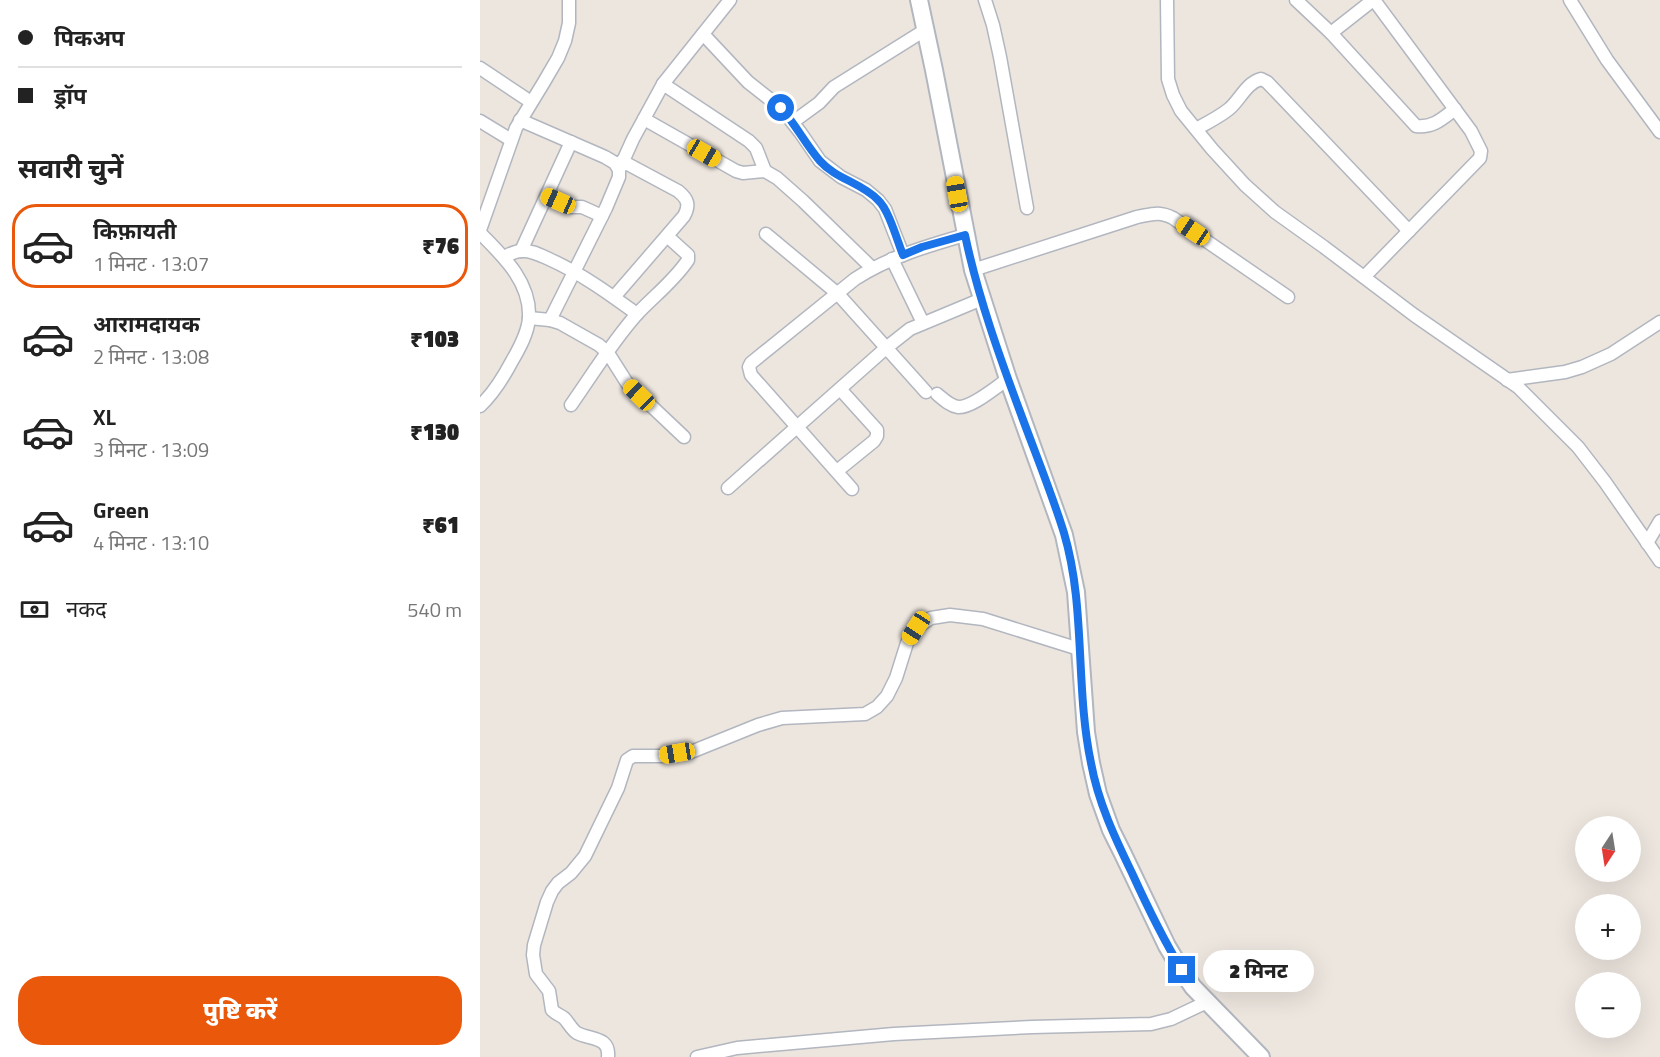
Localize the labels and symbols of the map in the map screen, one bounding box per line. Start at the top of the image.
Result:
route start [767,94,794,121]
car [684,136,724,170]
car [945,175,969,213]
car [538,185,578,217]
car [1173,213,1213,249]
car [620,376,658,414]
car [899,608,933,648]
car [658,741,696,765]
north arrow [1575,816,1641,882]
callout: 2 मिनट [1203,949,1314,991]
route end [1168,956,1195,983]

